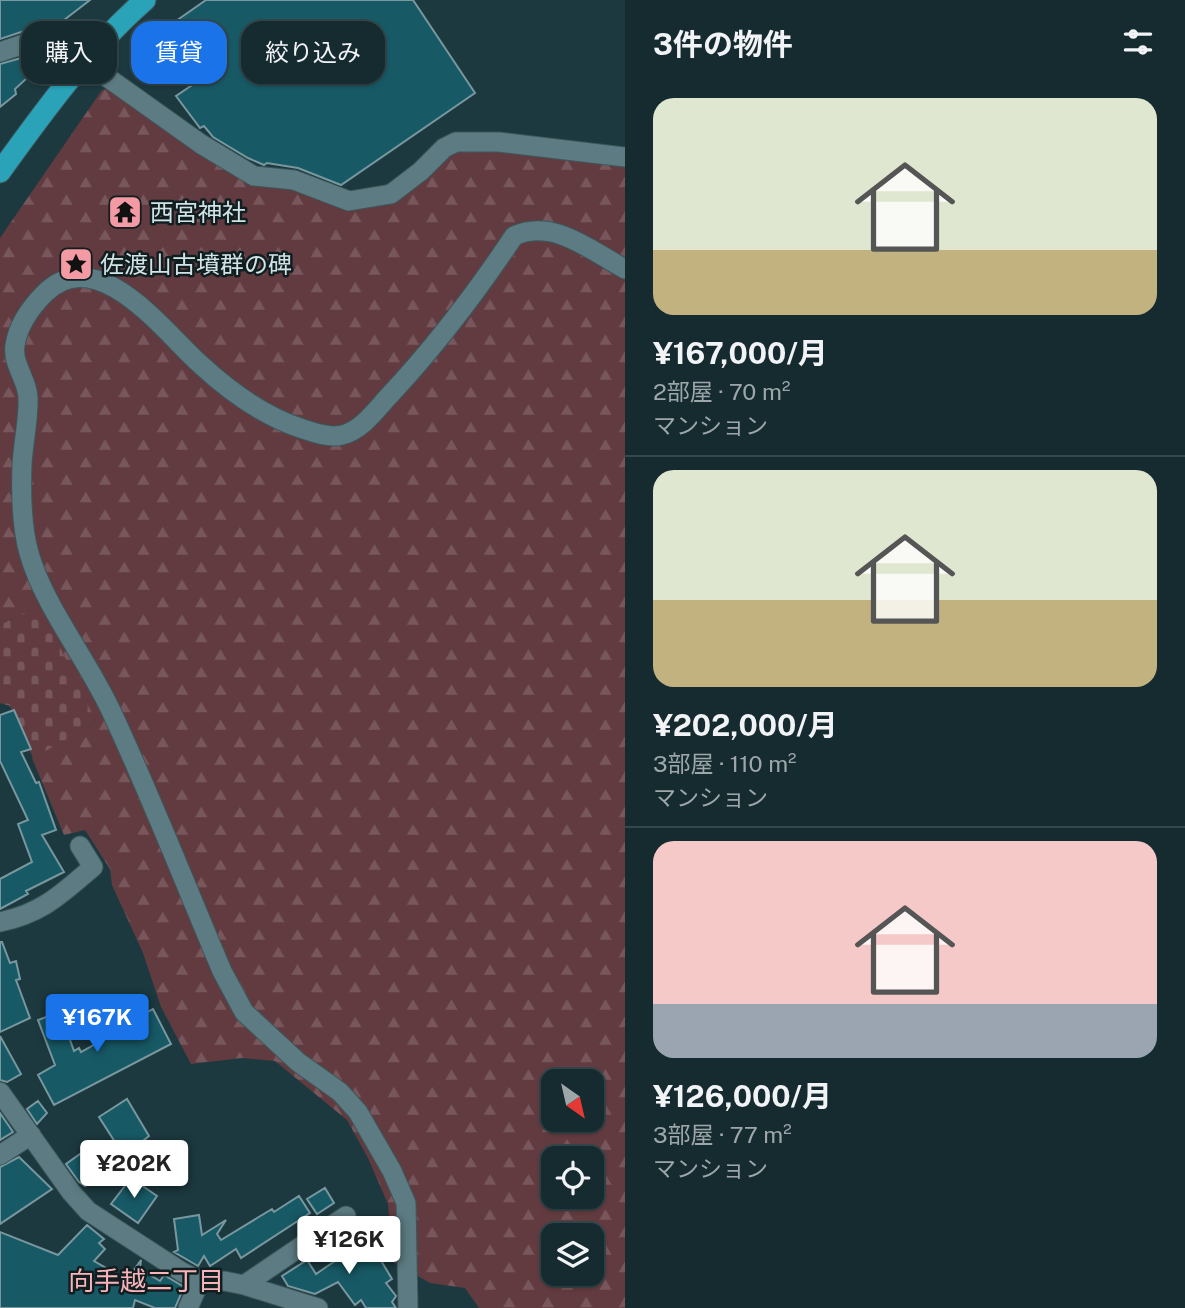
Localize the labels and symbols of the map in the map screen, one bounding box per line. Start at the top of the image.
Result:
temple icon: 西宮神社 [106,193,144,231]
place label: 西宮神社 [150,198,246,226]
place icon: 佐渡山古墳群の碑 [57,245,95,283]
place label: 佐渡山古墳群の碑 [100,250,292,278]
pin: ¥167K [48,995,146,1054]
north arrow [541,1069,604,1132]
pin: ¥202K [85,1140,183,1200]
pin: ¥126K [300,1216,398,1276]
district label: 向手越二丁目 [68,1265,224,1296]

